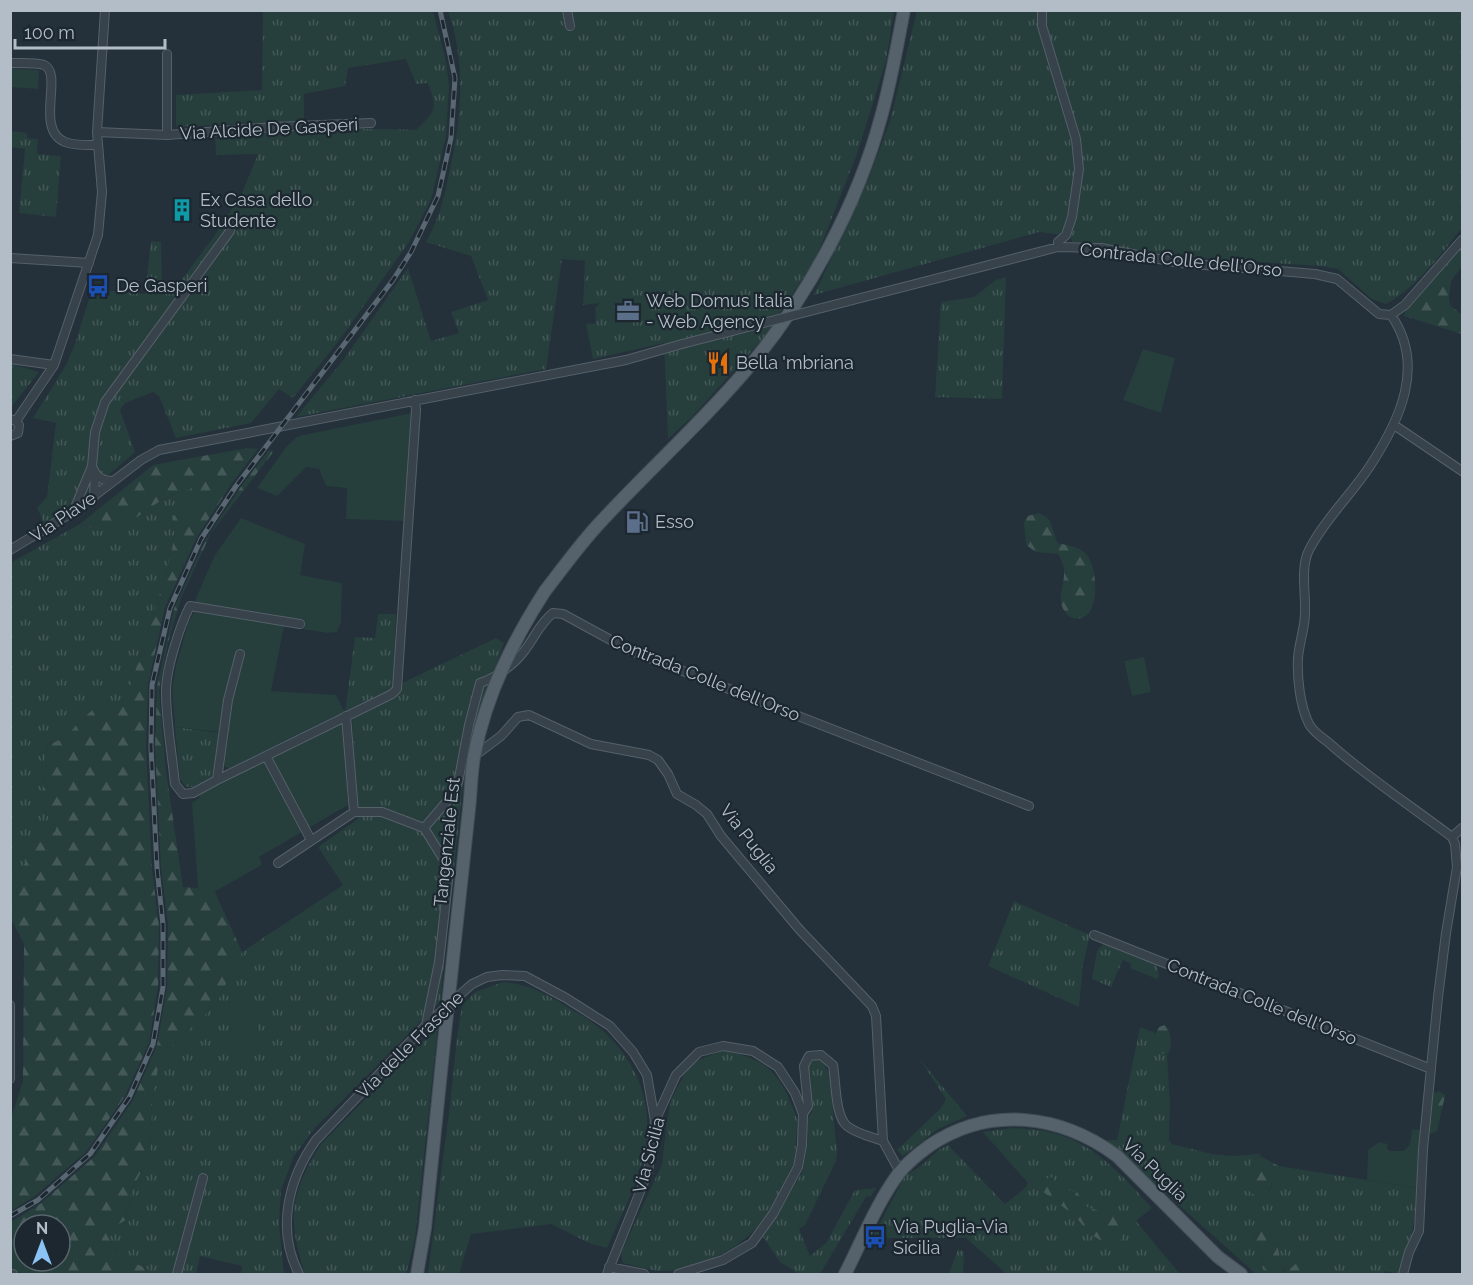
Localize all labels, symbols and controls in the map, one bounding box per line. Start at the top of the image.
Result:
scale bar [15,12,165,50]
text: 100 m [24,22,75,43]
street label: Via Alcide De Gasperi [179,113,359,144]
place label: Ex Casa dello Studente [200,189,312,231]
building icon: Ex Casa dello Studente [169,197,195,223]
street label: Contrada Colle dell'Orso [1079,238,1283,281]
bus stop icon: De Gasperi [85,273,111,299]
place label: De Gasperi [116,275,207,296]
place label: Web Domus Italia - Web Agency [646,290,793,332]
office icon: Web Domus Italia - Web Agency [615,298,641,324]
restaurant icon: Bella 'mbriana [705,350,731,376]
place label: Bella 'mbriana [736,352,854,373]
street label: Via Piave [26,487,100,546]
fuel station icon: Esso [624,509,650,535]
place label: Esso [655,511,694,532]
street label: Contrada Colle dell'Orso [607,630,804,725]
street label: Tangenziale Est [429,776,464,908]
street label: Via Puglia [716,800,783,878]
street label: Contrada Colle dell'Orso [1164,954,1361,1049]
street label: Via delle Frasche [352,986,468,1103]
street label: Via Sicilia [628,1115,669,1195]
street label: Via Puglia [1118,1134,1192,1206]
north arrow [12,1213,72,1273]
place label: Via Puglia-Via Sicilia [893,1216,1008,1258]
text: N [36,1219,48,1238]
bus stop icon: Via Puglia-Via Sicilia [862,1224,888,1250]

